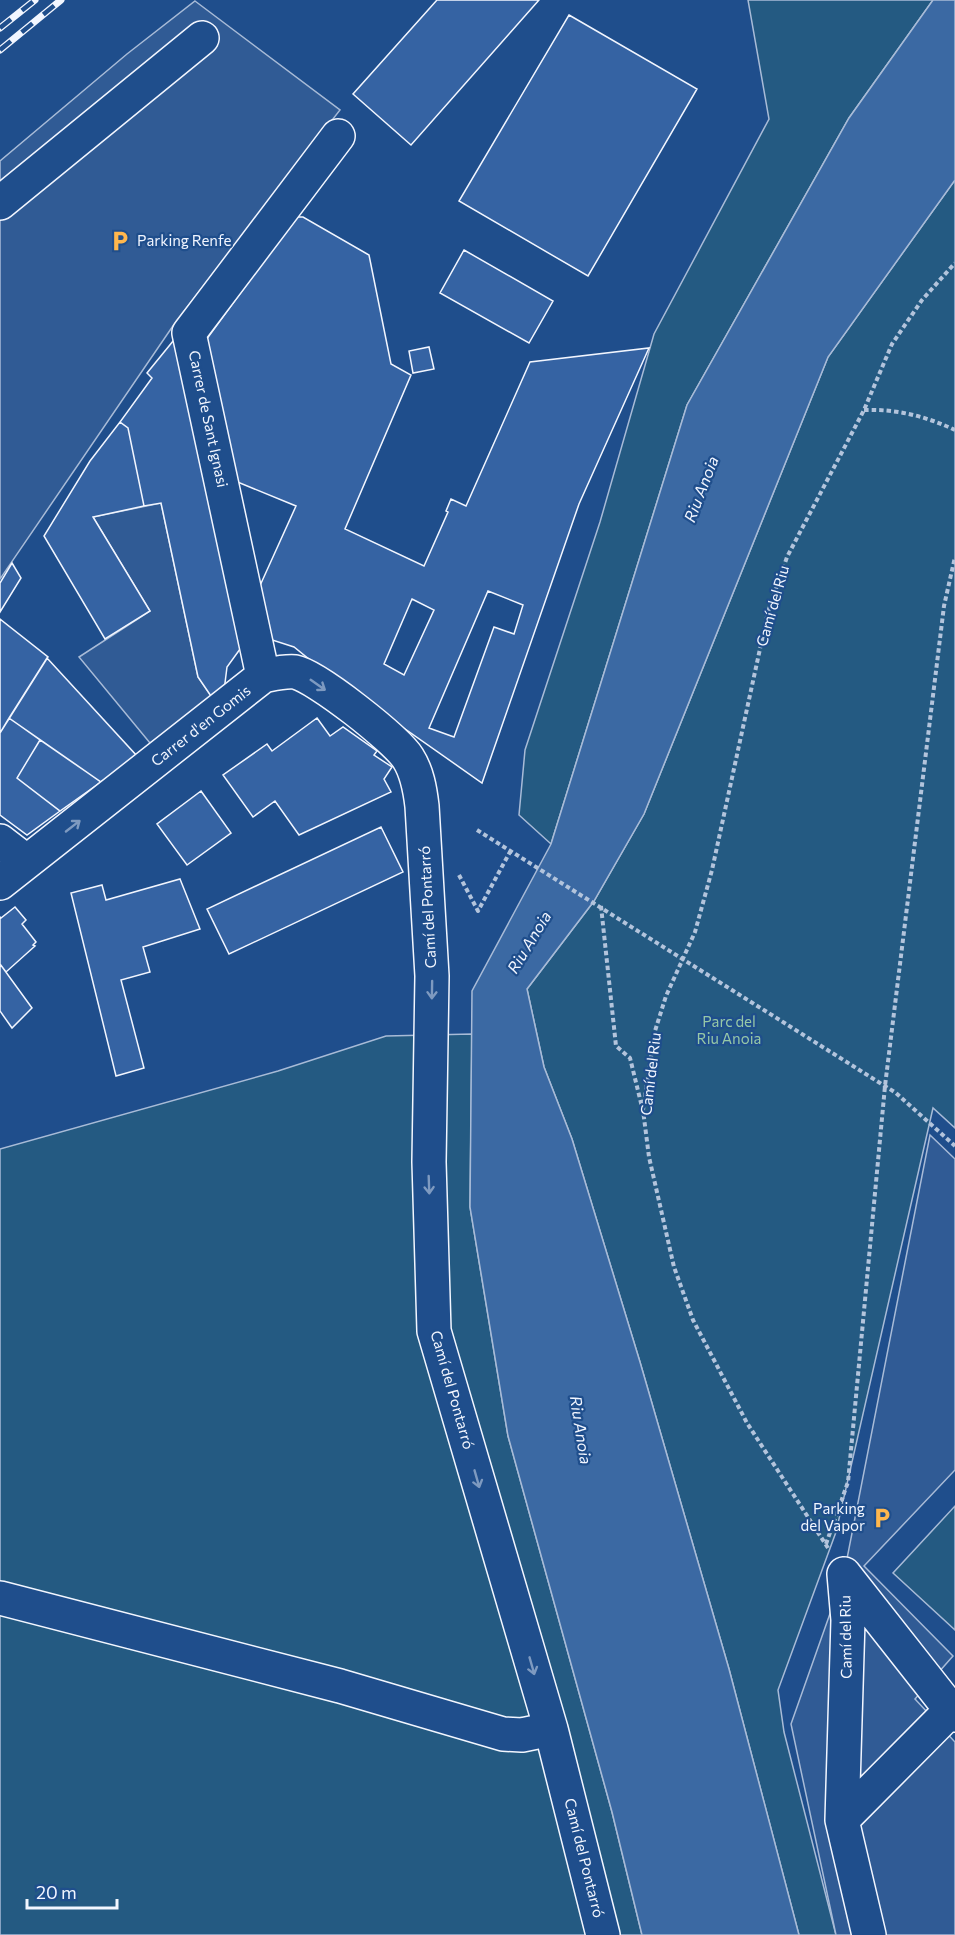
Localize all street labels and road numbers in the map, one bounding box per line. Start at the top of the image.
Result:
street label: Carrer de Sant Ignasi [186,349,232,489]
street label: Camí del Riu [752,563,792,648]
street label: Carrer d'en Gomis [147,681,254,770]
street label: Camí del Pontarró [415,845,439,969]
street label: Camí del Riu [636,1031,664,1116]
street label: Camí del Pontarró [427,1328,479,1451]
street label: Camí del Riu [835,1595,855,1679]
street label: Camí del Pontarró [561,1796,609,1919]

